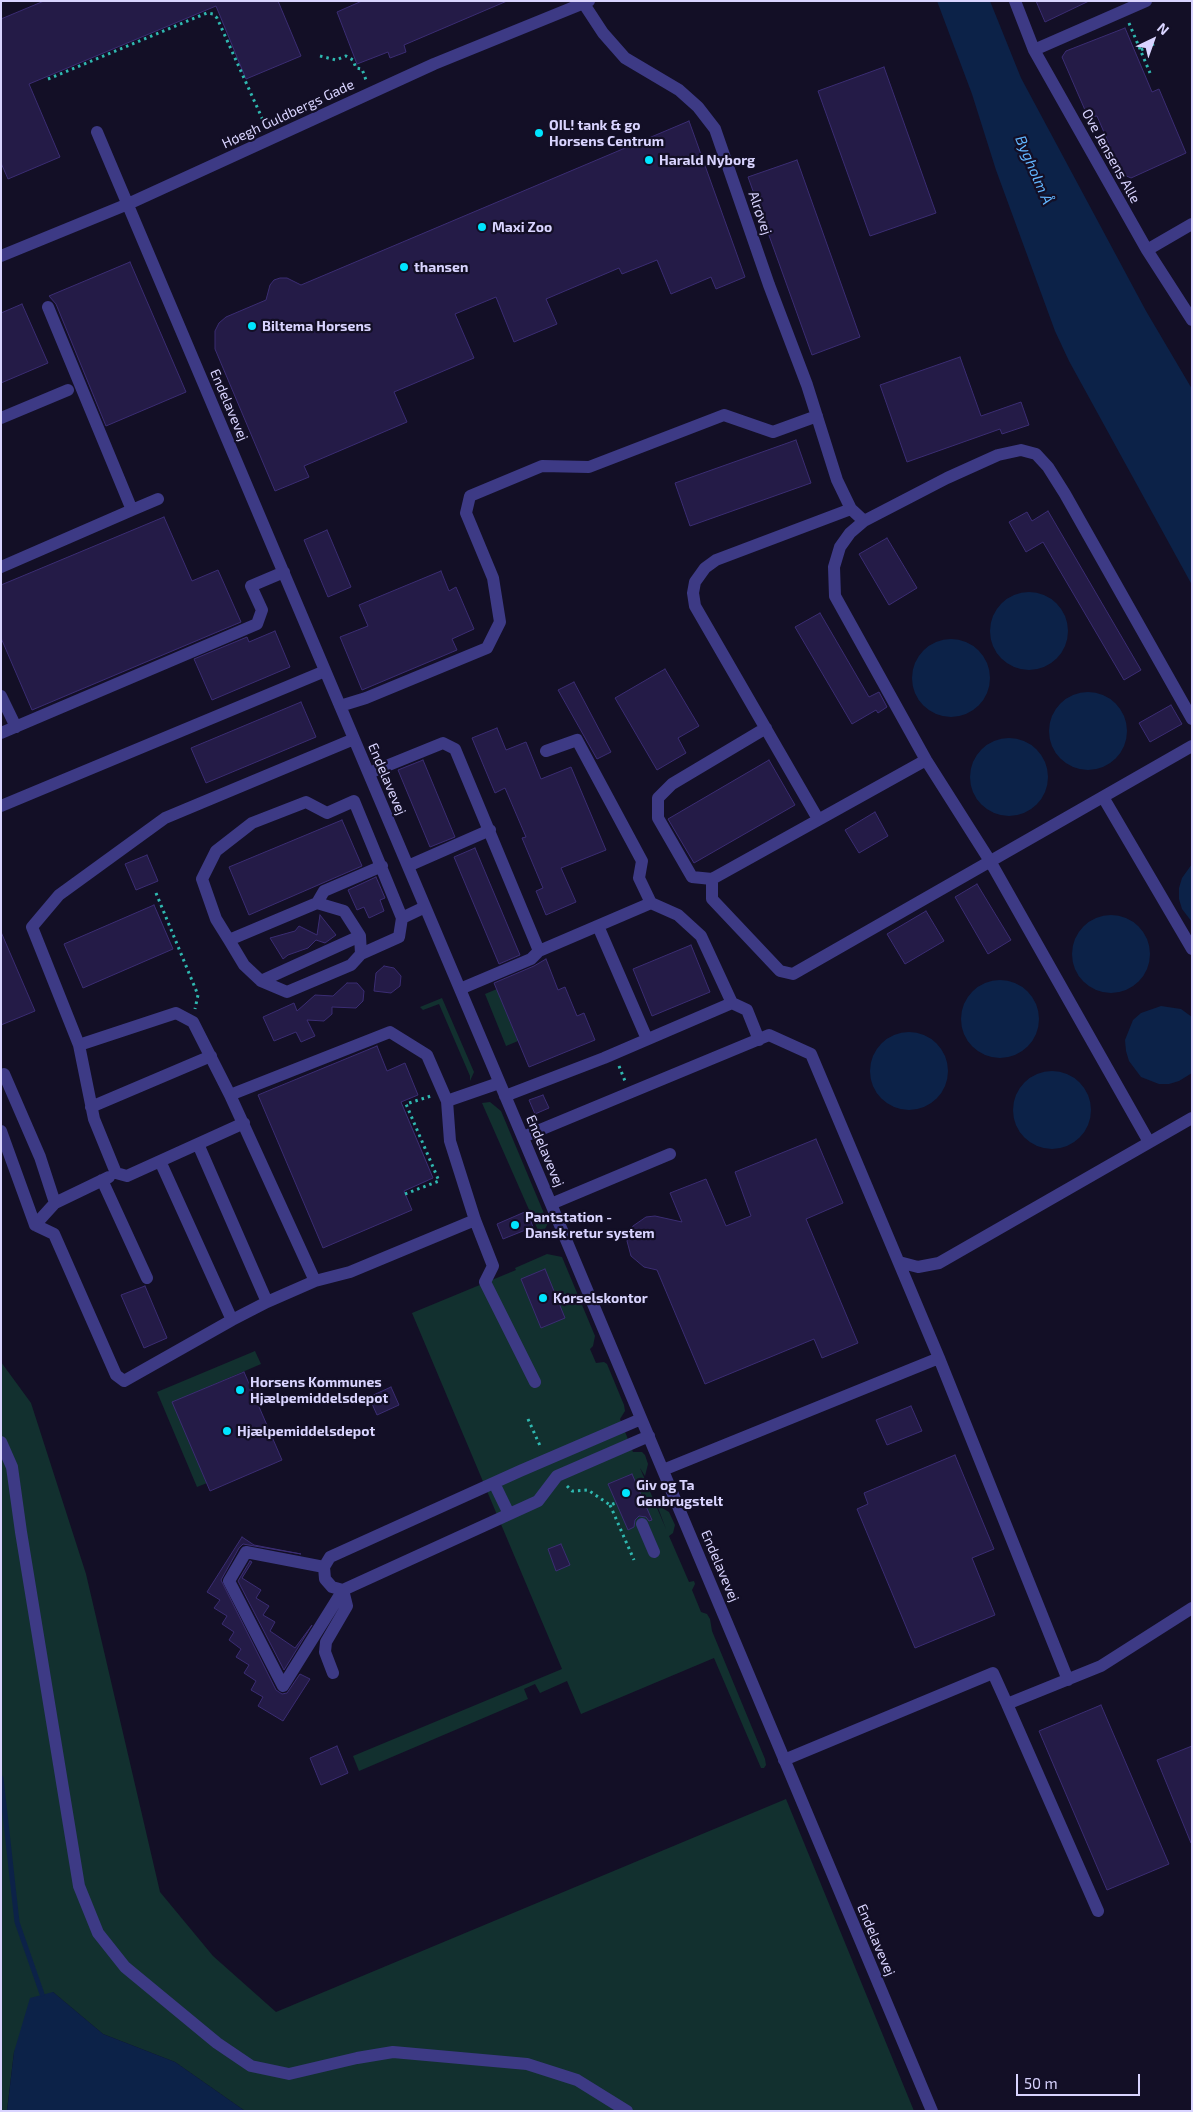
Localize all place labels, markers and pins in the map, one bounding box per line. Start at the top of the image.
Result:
place label: OIL! tank & go Horsens Centrum [549,117,664,150]
marker: OIL! tank & go Horsens Centrum [533,127,545,139]
place label: Harald Nyborg [659,152,755,168]
marker: Harald Nyborg [643,154,655,166]
place label: Maxi Zoo [492,219,552,235]
marker: Maxi Zoo [476,221,488,233]
place label: thansen [414,259,468,275]
marker: thansen [398,261,410,273]
place label: Biltema Horsens [262,318,371,334]
marker: Biltema Horsens [246,320,258,332]
place label: Pantstation - Dansk retur system [525,1209,655,1242]
marker: Pantstation - Dansk retur system [509,1219,521,1231]
place label: Kørselskontor [553,1290,648,1306]
marker: Kørselskontor [537,1292,549,1304]
place label: Horsens Kommunes Hjælpemiddelsdepot [250,1374,388,1406]
marker: Horsens Kommunes Hjælpemiddelsdepot [234,1384,246,1396]
place label: Hjælpemiddelsdepot [237,1423,375,1439]
marker: Hjælpemiddelsdepot [221,1425,233,1437]
place label: Giv og Ta Genbrugstelt [636,1477,723,1510]
marker: Giv og Ta Genbrugstelt [620,1487,632,1499]

